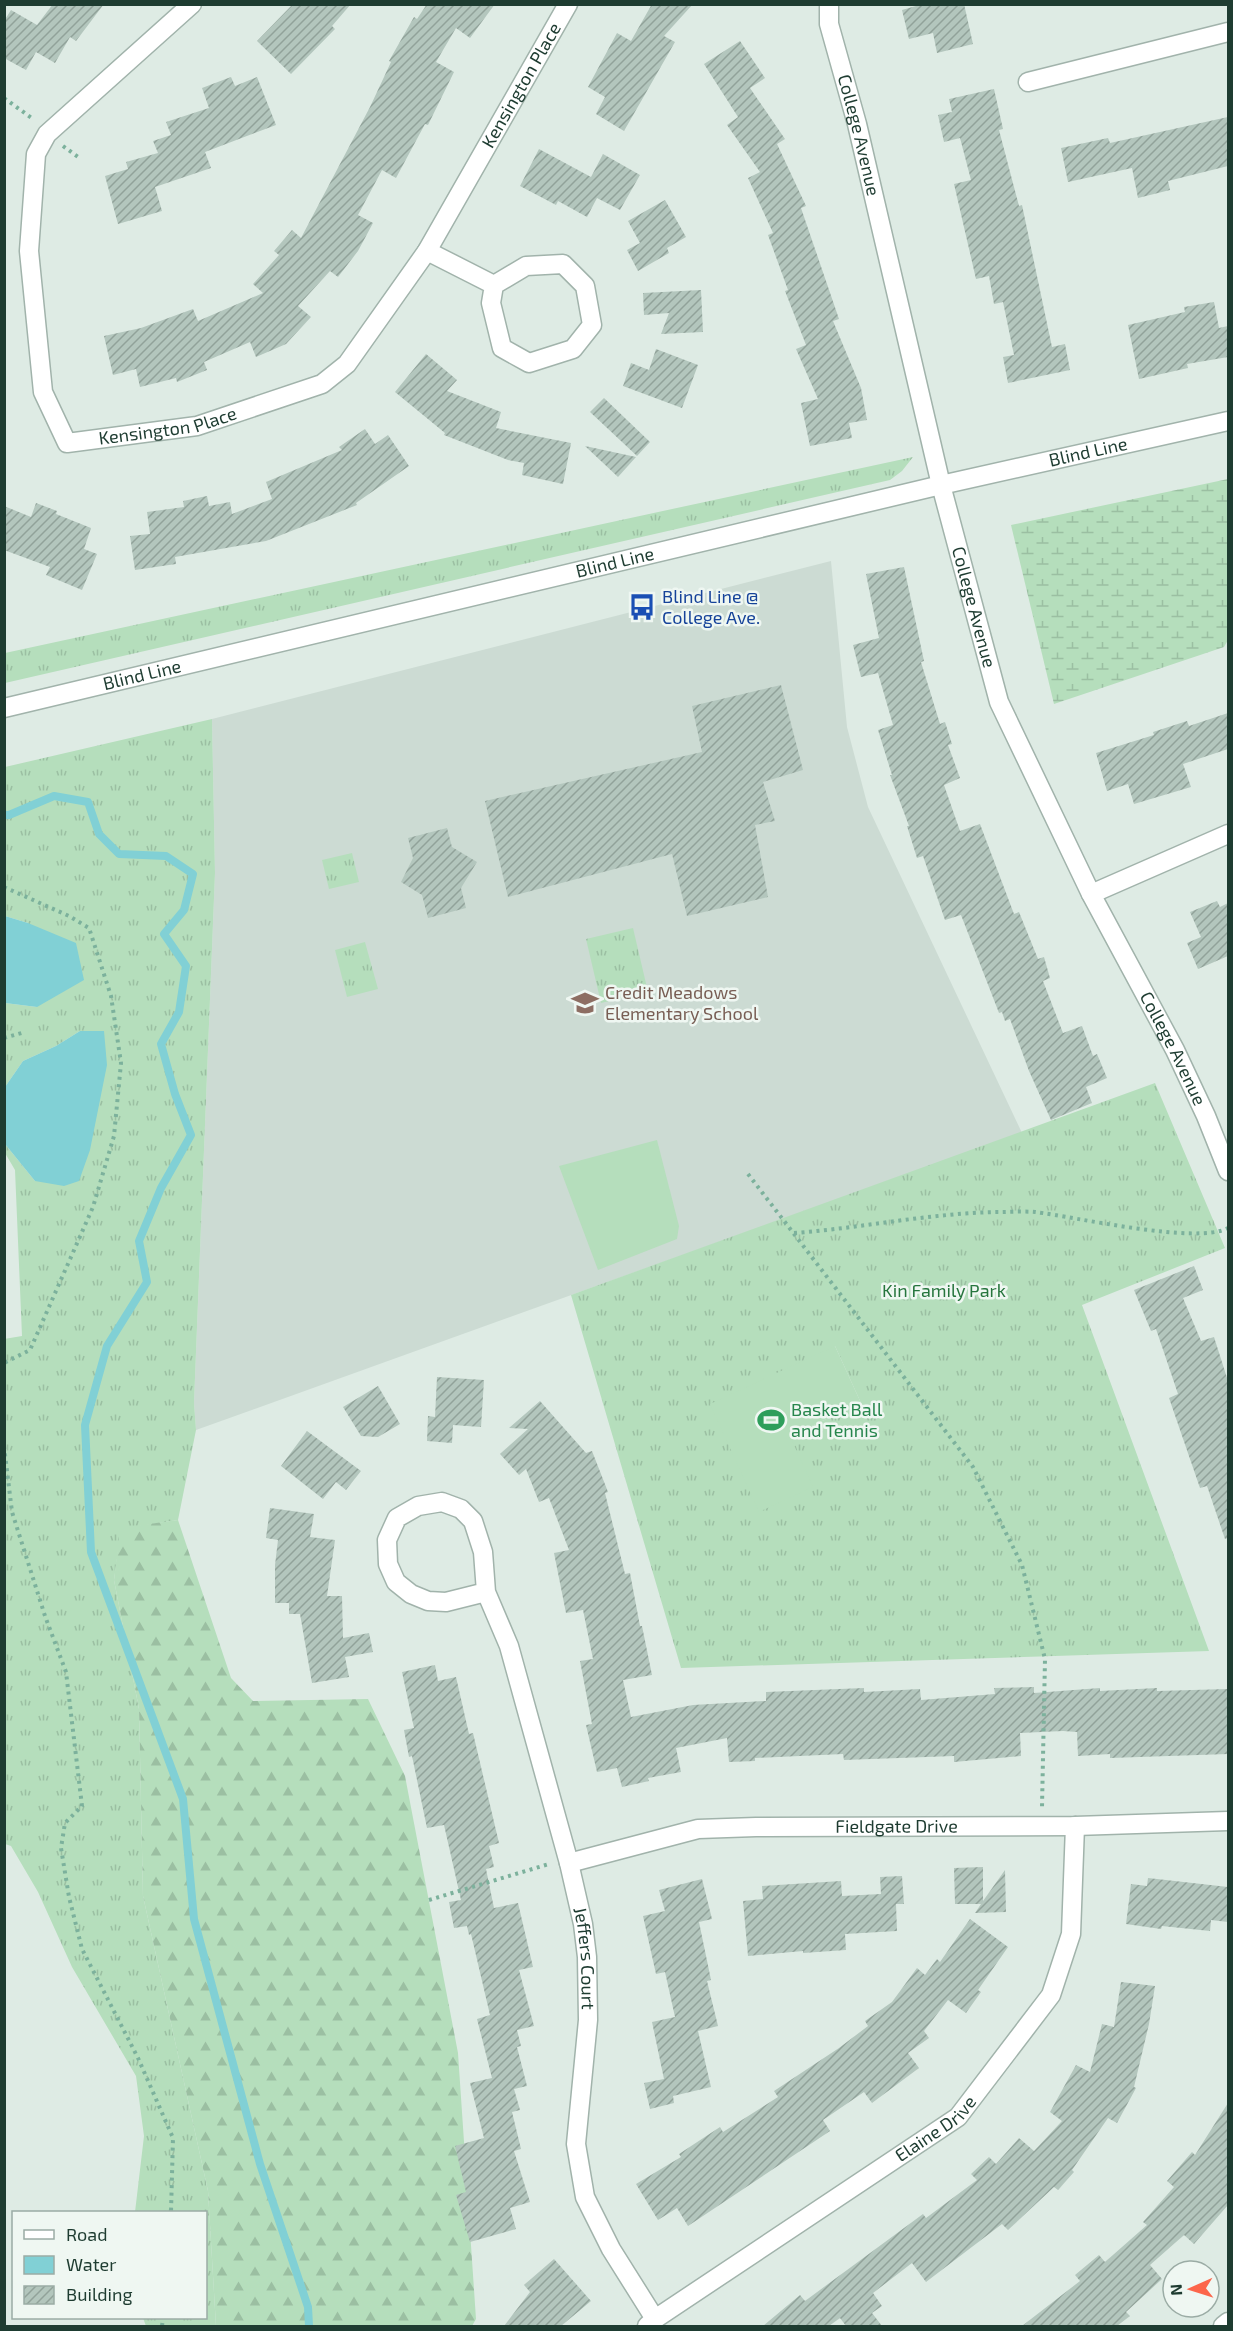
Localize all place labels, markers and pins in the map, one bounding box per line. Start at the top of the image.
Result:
place label: Blind Line @ College Ave. [662,585,760,628]
bus stop icon: Blind Line @ College Ave. [627,592,657,622]
place label: Credit Meadows Elementary School [605,981,759,1024]
school or university icon: Credit Meadows Elementary School [570,988,600,1018]
place label: Basket Ball and Tennis [791,1398,883,1441]
sports icon: Basket Ball and Tennis [756,1405,786,1435]

